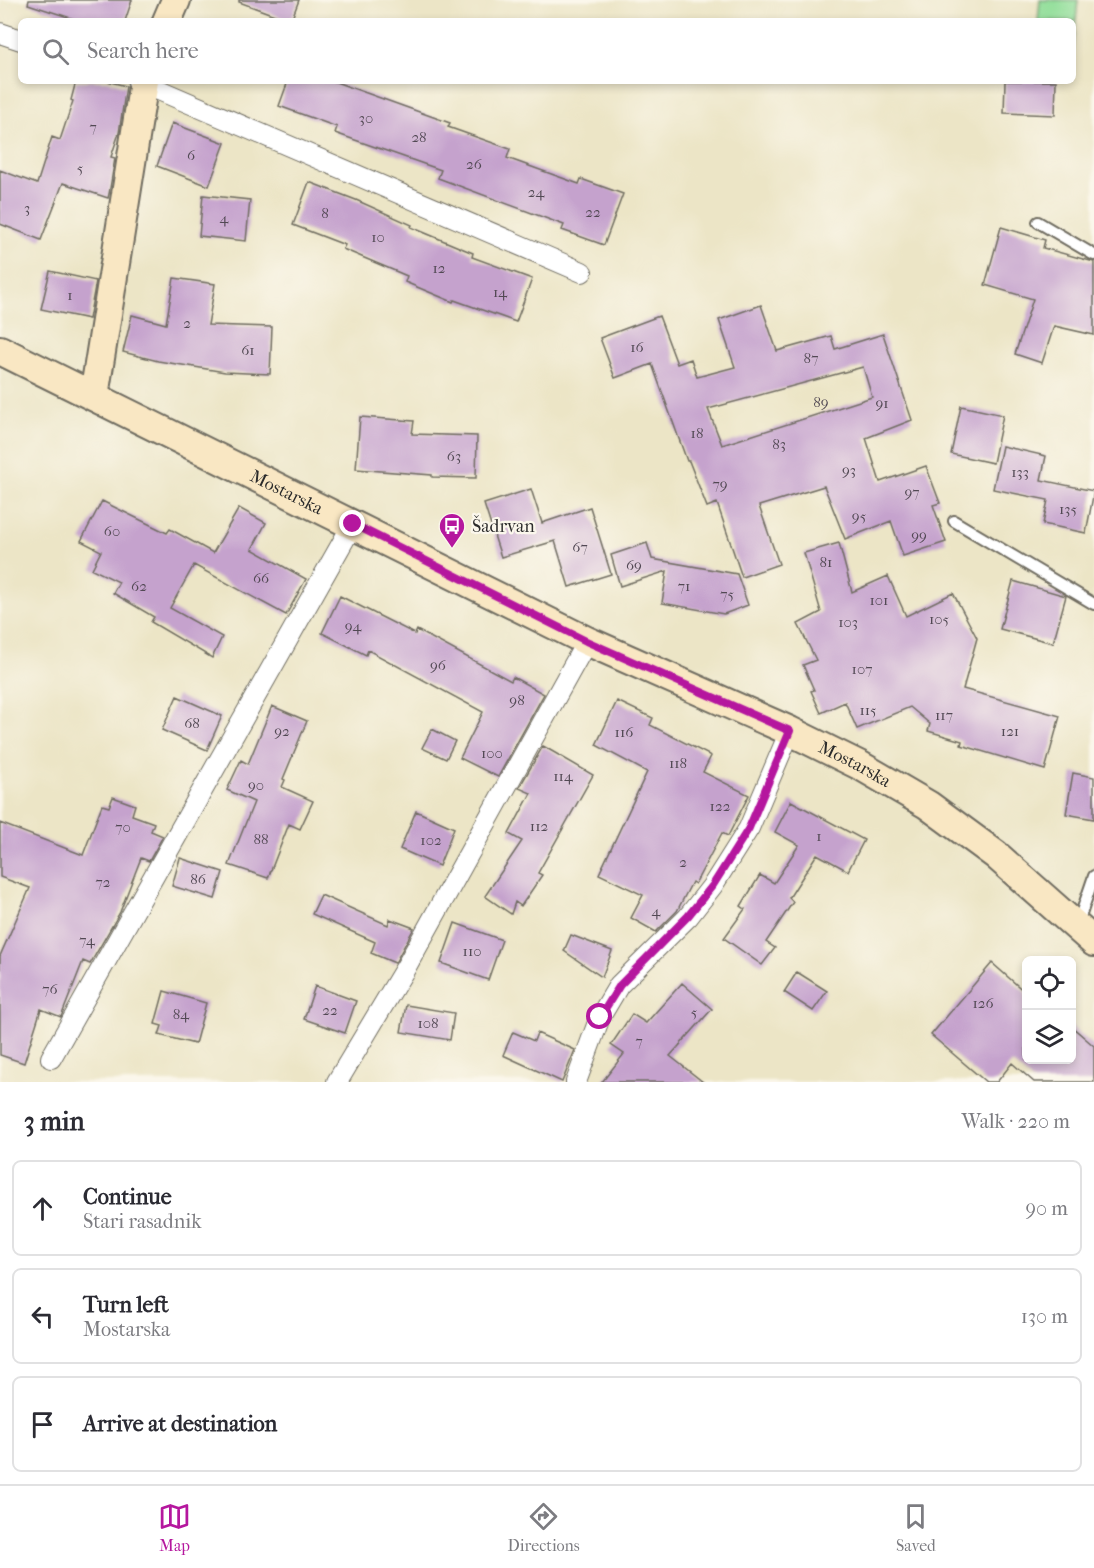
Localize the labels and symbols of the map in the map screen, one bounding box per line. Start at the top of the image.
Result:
house number: 30 [359,109,373,127]
house number: 7 [89,118,97,136]
house number: 28 [411,128,427,146]
house number: 6 [187,146,196,164]
house number: 26 [466,155,483,173]
house number: 5 [77,159,83,177]
house number: 24 [528,183,545,201]
house number: 3 [24,199,30,217]
house number: 22 [585,203,601,221]
house number: 8 [321,204,329,222]
house number: 4 [220,209,230,227]
house number: 10 [371,228,385,246]
house number: 12 [432,259,446,277]
house number: 14 [493,283,508,301]
house number: 1 [67,286,73,304]
house number: 2 [183,314,191,332]
house number: 16 [630,338,645,356]
house number: 61 [241,341,255,359]
house number: 87 [804,349,818,367]
house number: 89 [813,393,829,411]
house number: 91 [875,394,889,412]
house number: 18 [691,424,703,442]
house number: 83 [772,435,786,453]
house number: 63 [447,447,461,465]
house number: 93 [842,461,856,479]
house number: 133 [1011,463,1029,481]
street label: Mostarska [247,465,327,519]
house number: 79 [712,475,728,493]
house number: 97 [904,483,920,501]
house number: 135 [1059,500,1077,518]
house number: 95 [852,507,866,525]
route end [339,510,365,536]
bus stop icon: Šadrvan [437,511,467,549]
place label: Šadrvan [472,514,535,537]
house number: 60 [104,522,120,540]
house number: 99 [911,526,927,544]
house number: 67 [572,538,588,556]
house number: 81 [820,553,832,571]
house number: 69 [626,556,642,574]
house number: 66 [253,569,270,587]
house number: 62 [131,577,147,595]
house number: 71 [678,577,690,595]
house number: 75 [720,585,734,603]
house number: 101 [870,591,888,609]
house number: 105 [929,610,949,628]
house number: 103 [838,613,858,631]
house number: 94 [345,617,362,635]
house number: 96 [430,656,447,674]
house number: 107 [852,660,872,678]
house number: 98 [509,691,525,709]
house number: 115 [859,701,877,719]
house number: 117 [935,706,953,724]
house number: 68 [184,714,200,732]
house number: 92 [274,722,290,740]
house number: 121 [1001,722,1019,740]
house number: 116 [615,723,634,741]
street label: Mostarska [815,736,895,792]
house number: 100 [481,744,503,762]
house number: 118 [669,754,687,772]
house number: 114 [553,767,574,785]
house number: 90 [248,776,264,794]
house number: 122 [710,797,731,815]
house number: 112 [530,817,548,835]
house number: 70 [115,818,131,836]
house number: 1 [816,827,822,845]
house number: 88 [253,830,269,848]
house number: 102 [420,831,442,849]
house number: 2 [679,853,687,871]
house number: 86 [190,870,207,888]
house number: 72 [96,873,111,891]
house number: 4 [652,902,662,920]
house number: 74 [79,931,96,949]
house number: 110 [463,942,481,960]
house number: 76 [42,980,59,998]
house number: 126 [972,994,994,1012]
house number: 22 [322,1001,338,1019]
route start [586,1003,612,1029]
house number: 5 [691,1003,697,1021]
house number: 84 [173,1005,190,1023]
house number: 108 [417,1014,439,1032]
house number: 7 [635,1032,643,1050]

